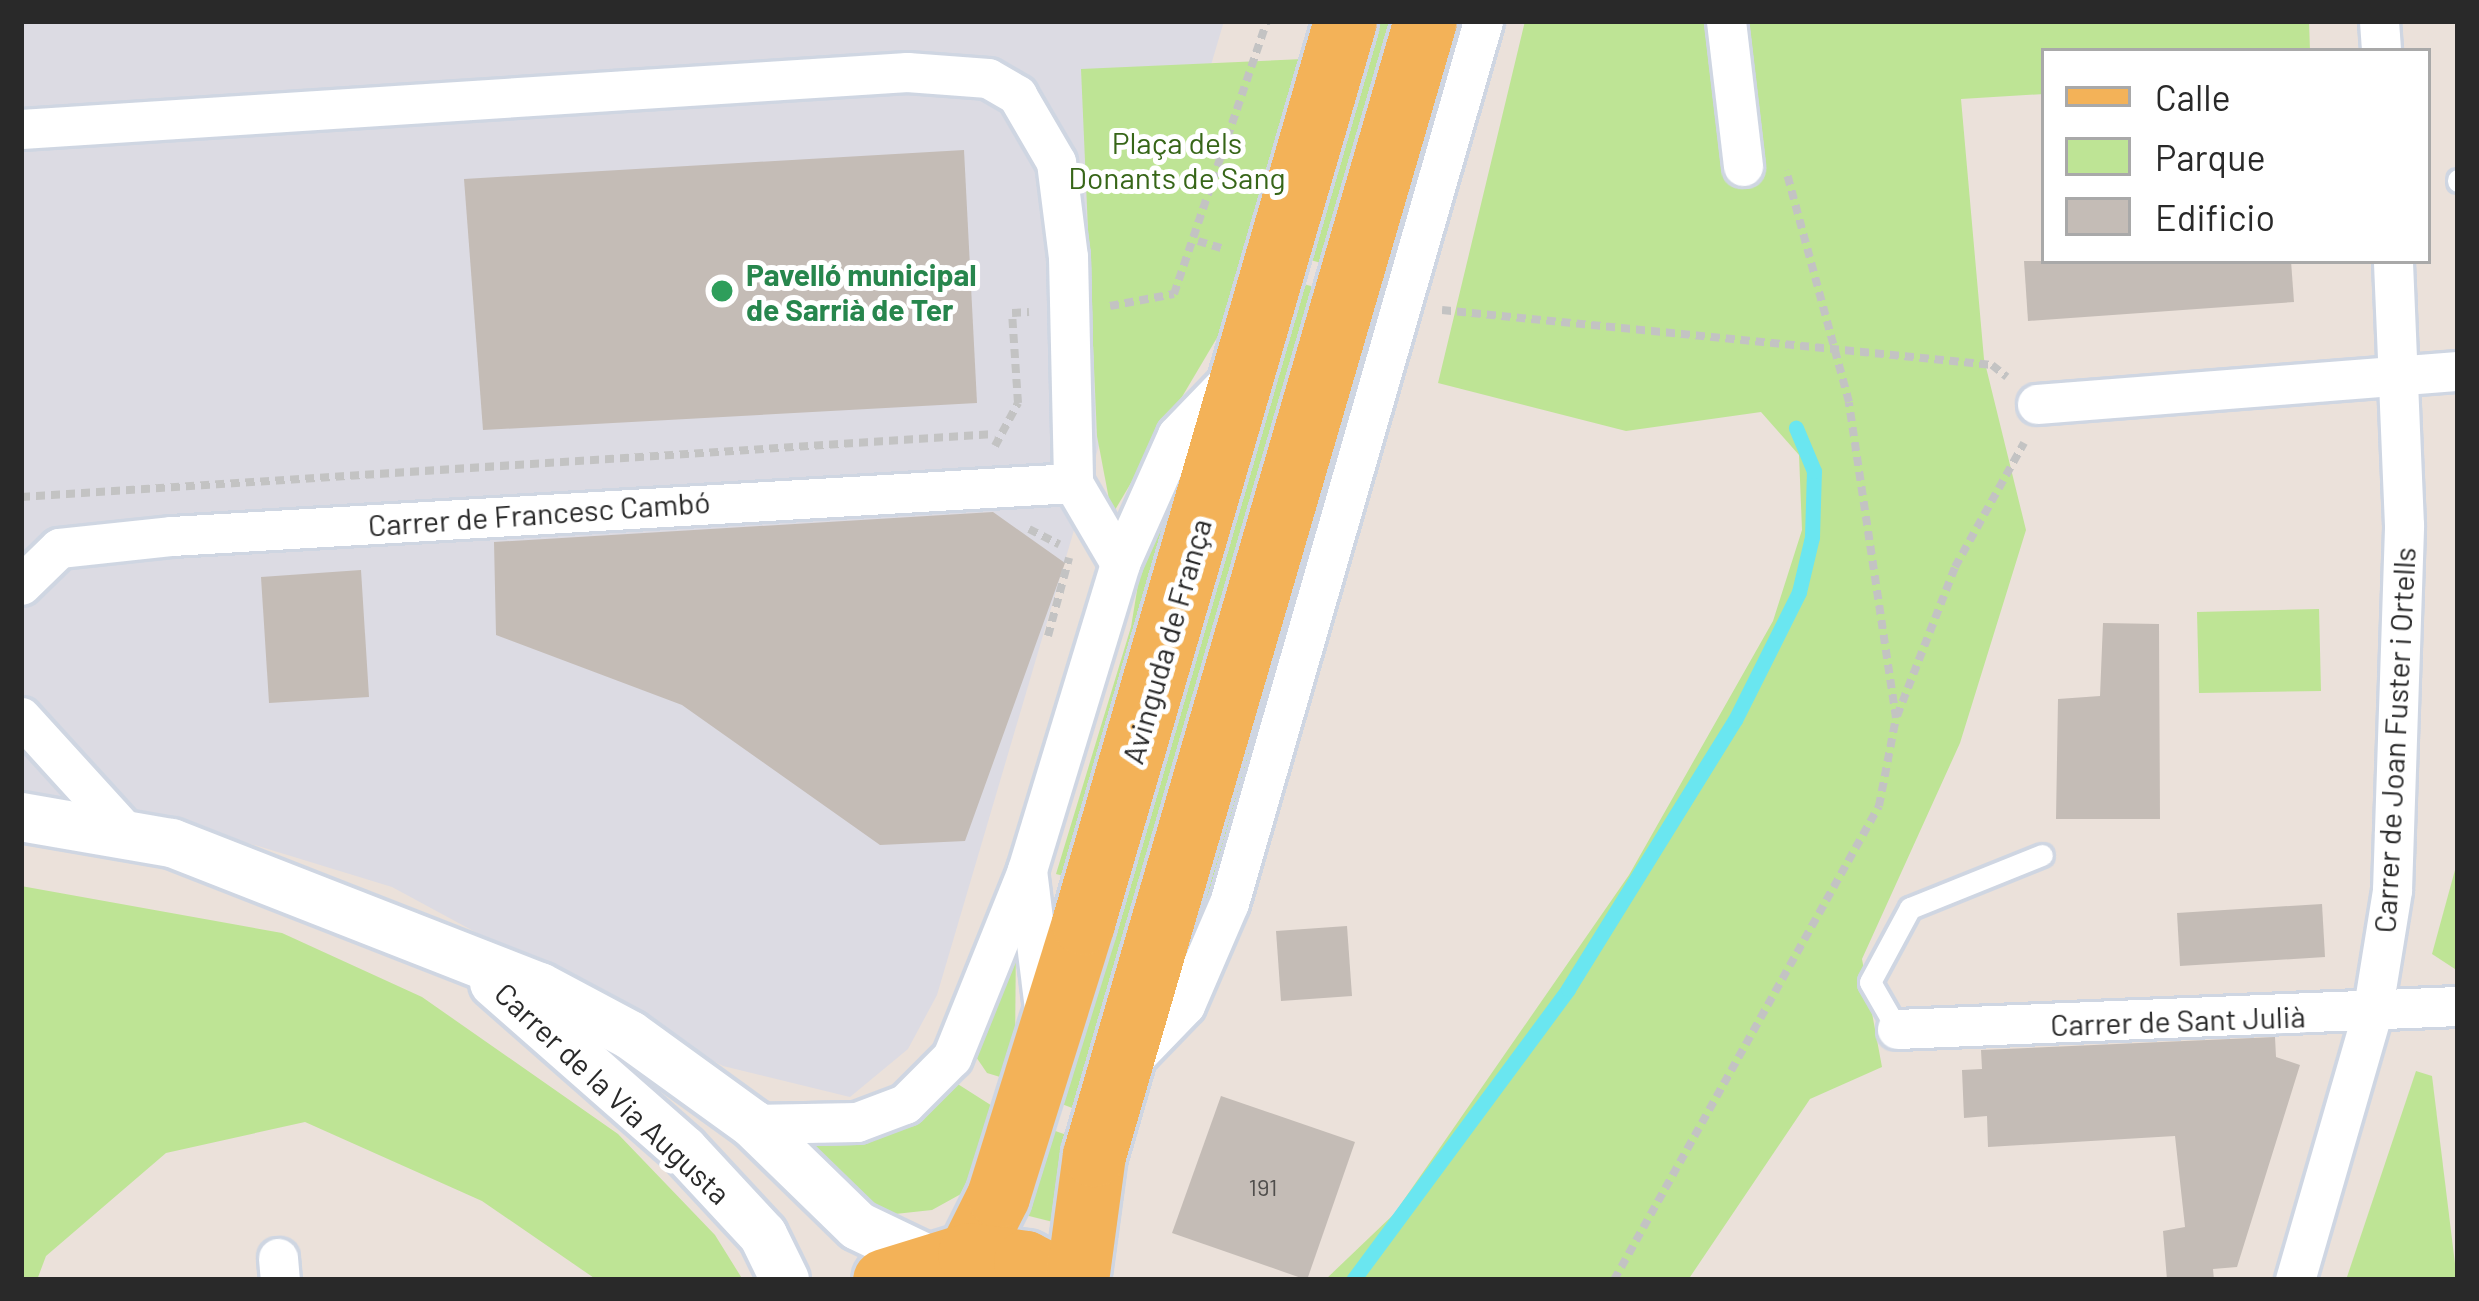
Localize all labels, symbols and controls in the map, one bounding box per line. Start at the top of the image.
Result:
legend [2041,48,2431,264]
text: Calle [2155,75,2231,118]
park label: Plaça dels Donants de Sang [1068,124,1286,195]
text: Parque [2155,135,2266,178]
text: Edificio [2155,195,2275,238]
place label: Pavelló municipal de Sarrià de Ter [746,256,977,326]
marker: Pavelló municipal de Sarrià de Ter [709,278,735,304]
street label: Carrer de Francesc Cambó [367,483,711,543]
street label: Avinguda de França [1114,514,1218,768]
street label: Carrer de Joan Fuster i Ortells [2366,546,2422,934]
street label: Carrer de la Via Augusta [488,975,738,1211]
street label: Carrer de Sant Julià [2050,998,2306,1042]
house number: 191 [1249,1173,1277,1201]

